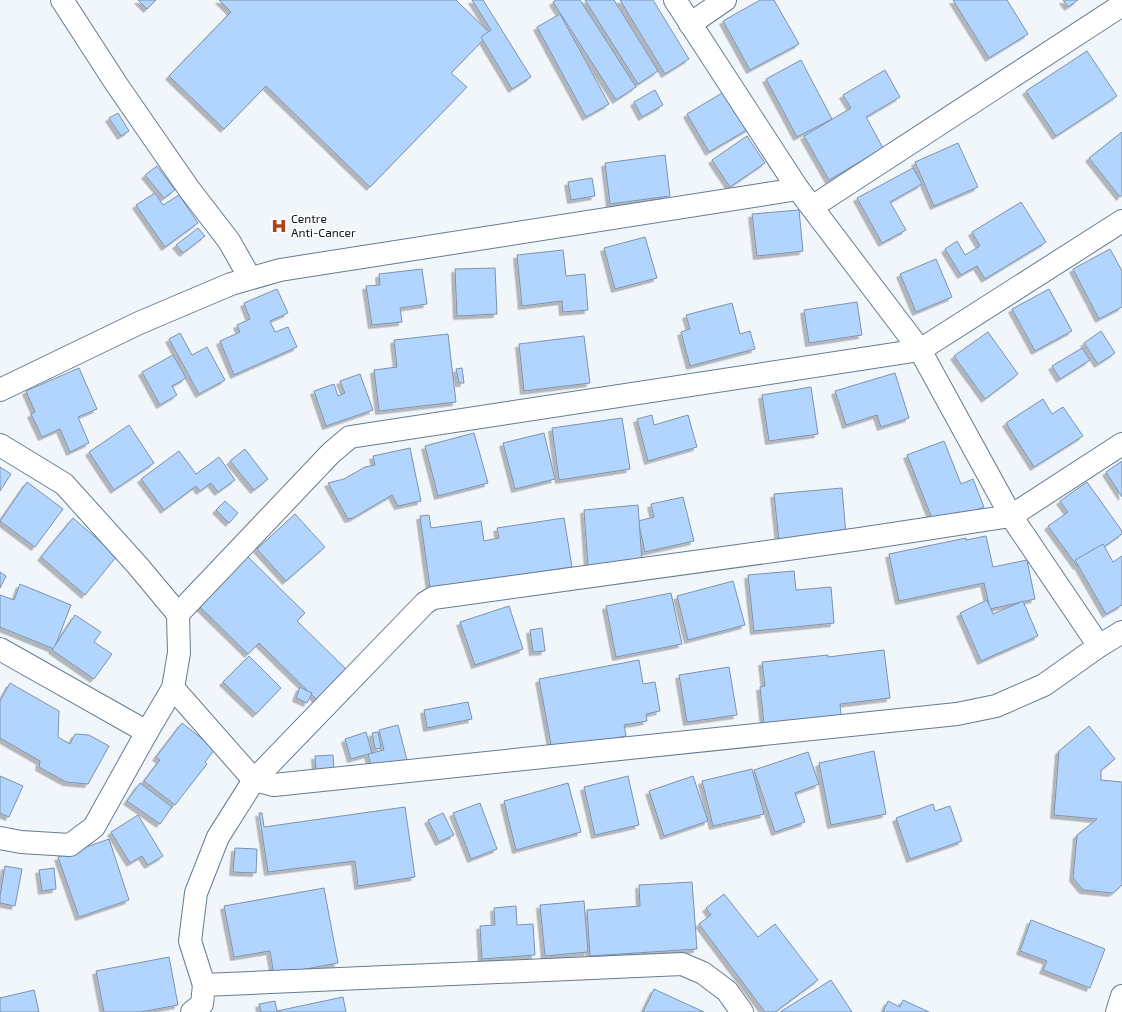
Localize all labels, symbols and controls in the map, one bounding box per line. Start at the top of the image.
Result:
place label: Centre Anti-Cancer [291,211,356,239]
hospital icon: Centre Anti-Cancer [270,217,288,235]

